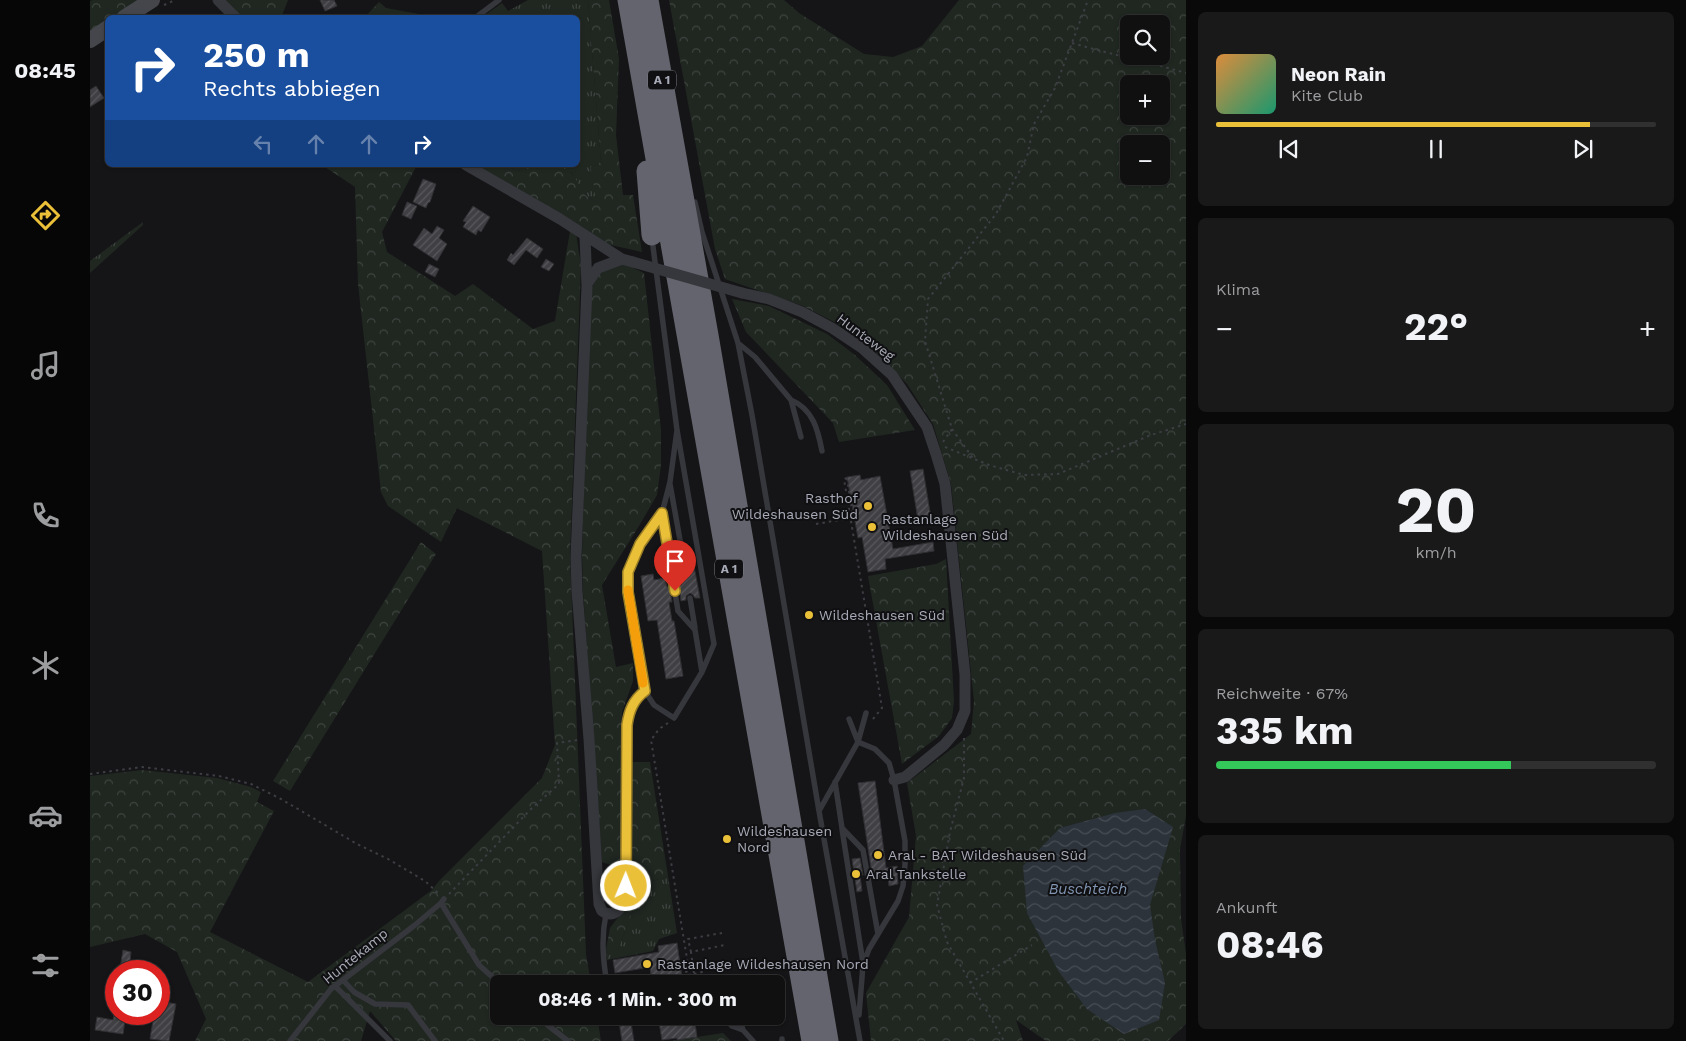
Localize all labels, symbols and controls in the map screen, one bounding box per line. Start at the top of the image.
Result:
map controls [1120,15,1170,185]
button: search [1120,15,1170,65]
text: 250 m [203,34,310,76]
icon: right [120,35,185,100]
text: 08:45 [14,58,76,83]
text: Neon Rain [1291,63,1386,86]
road number: A 1 [648,70,676,90]
button: + [1120,75,1170,125]
text: Rechts abbiegen [203,76,381,101]
text: Kite Club [1291,86,1363,105]
icon: left [249,130,277,158]
icon: ahead [302,130,330,158]
icon: ahead [355,130,383,158]
icon: right [408,130,436,158]
button: − [1120,135,1170,185]
icon: previous [1275,135,1303,163]
icon: pause [1422,135,1450,163]
icon: next [1569,135,1597,163]
icon: directions [28,198,63,233]
text: Klima [1216,280,1260,299]
text: 22° [1404,305,1468,349]
street label: Hunteweg [834,310,898,364]
text: − [1216,312,1233,345]
text: + [1639,312,1656,345]
icon: music [28,348,63,383]
text: 20 [1396,472,1476,548]
place label: Rasthof Wildeshausen Süd [732,490,858,522]
icon: phone [28,498,63,533]
marker: Rasthof Wildeshausen Süd [862,500,874,512]
place label: Rastanlage Wildeshausen Süd [882,511,1008,543]
marker: Rastanlage Wildeshausen Süd [866,521,878,533]
pin [654,540,696,591]
text: km/h [1415,543,1457,562]
icon: arrive [661,547,689,575]
road number: A 1 [715,560,743,578]
place label: Wildeshausen Süd [819,607,945,623]
marker: Wildeshausen Süd [803,609,815,621]
icon: climate [28,648,63,683]
text: Reichweite · 67% [1216,684,1348,703]
text: 335 km [1216,709,1353,753]
icon: car [28,798,63,833]
place label: Wildeshausen Nord [737,823,832,855]
marker: Wildeshausen Nord [721,833,733,845]
place label: Aral - BAT Wildeshausen Süd [888,847,1087,863]
marker: Aral - BAT Wildeshausen Süd [872,849,884,861]
position arrow [599,859,651,911]
place label: Aral Tankstelle [866,866,966,882]
marker: Aral Tankstelle [850,868,862,880]
water label: Buschteich [1049,880,1127,898]
text: Ankunft [1216,898,1277,917]
text: 08:46 [1216,923,1324,967]
street label: Huntekamp [319,925,391,987]
icon: filters [28,948,63,983]
place label: Rastanlage Wildeshausen Nord [657,956,869,972]
marker: Rastanlage Wildeshausen Nord [641,958,653,970]
speed limit sign: 30 [105,960,170,1025]
text: 08:46 · 1 Min. · 300 m [538,988,737,1011]

